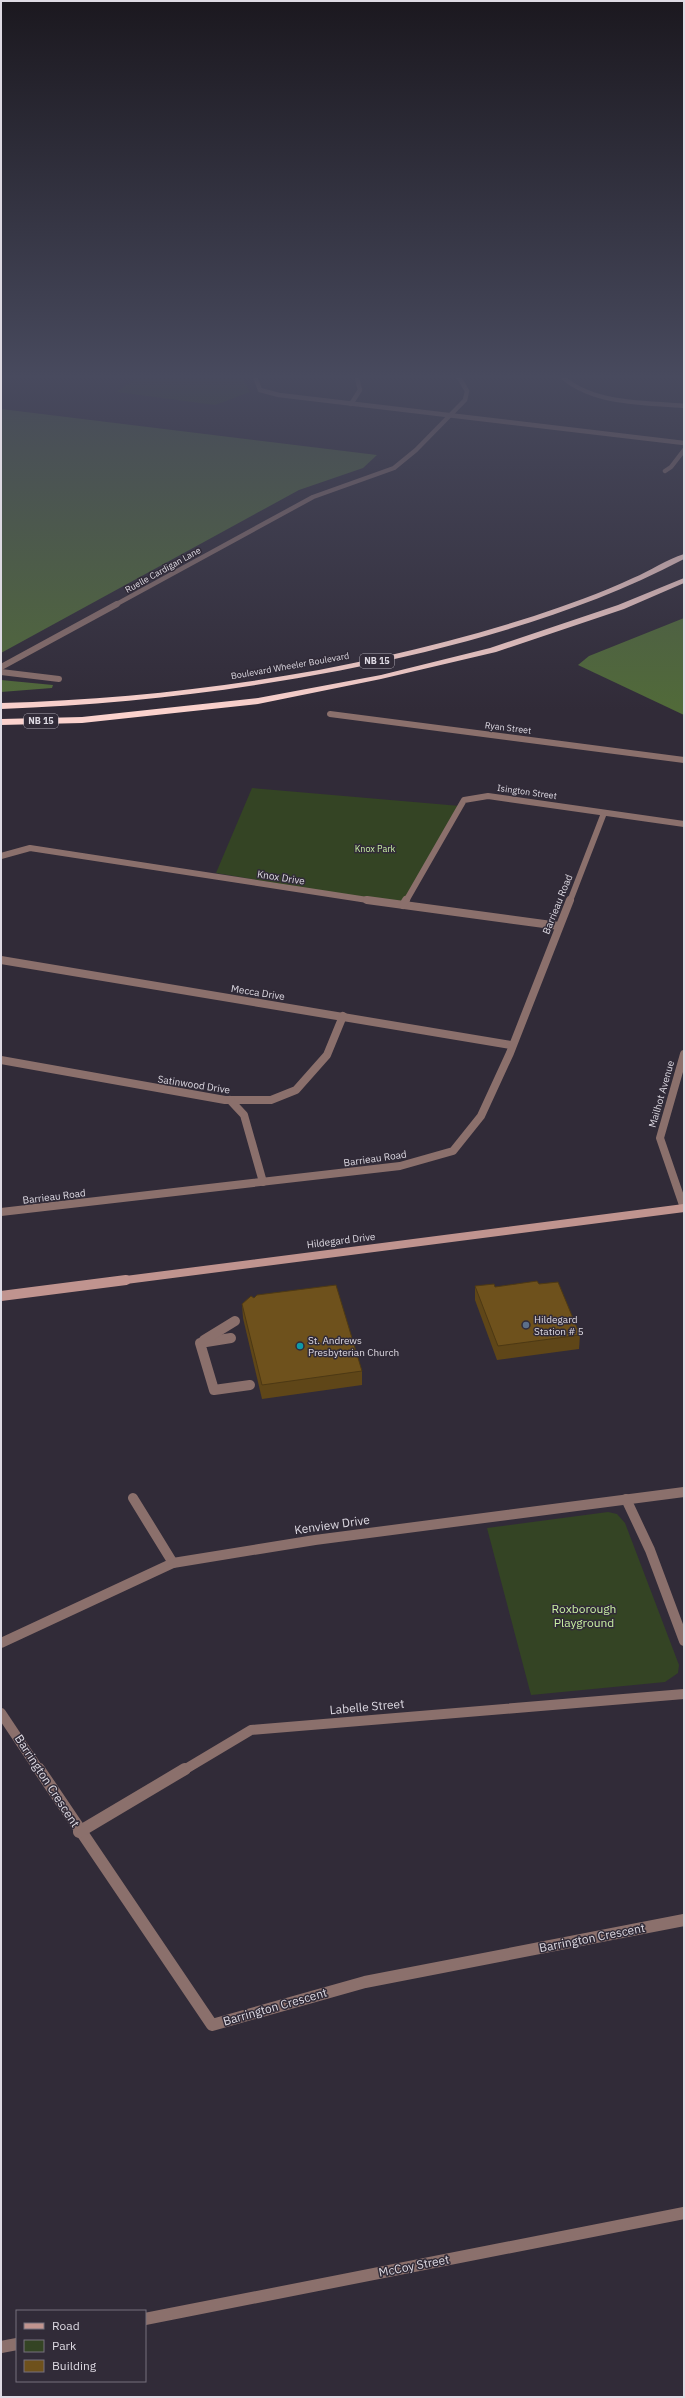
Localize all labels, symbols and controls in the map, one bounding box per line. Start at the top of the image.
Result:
street label: Ruelle Cardigan Lane [123,544,203,595]
street label: Boulevard Wheeler Boulevard [230,650,350,681]
road number: NB 15 [360,654,394,668]
road number: NB 15 [24,714,58,728]
street label: Ryan Street [484,719,532,736]
street label: Isington Street [497,782,558,801]
park label: Knox Park [355,843,396,854]
street label: Knox Drive [256,867,306,888]
street label: Barrieau Road [540,872,575,936]
street label: Mecca Drive [230,982,286,1003]
street label: Mailhot Avenue [646,1059,677,1129]
street label: Satinwood Drive [157,1072,231,1097]
street label: Barrieau Road [343,1148,407,1169]
street label: Barrieau Road [22,1186,86,1207]
street label: Hildegard Drive [306,1230,377,1251]
place label: Hildegard Station # 5 [534,1313,584,1338]
marker: Hildegard Station # 5 [521,1320,531,1330]
place label: St. Andrews Presbyterian Church [308,1334,399,1359]
marker: St. Andrews Presbyterian Church [295,1341,305,1351]
street label: Kenview Drive [293,1512,371,1537]
park label: Roxborough Playground [552,1601,616,1630]
street label: Labelle Street [329,1696,405,1717]
street label: Barrington Crescent [12,1732,83,1830]
street label: Barrington Crescent [538,1920,646,1955]
street label: Barrington Crescent [221,1984,329,2029]
street label: McCoy Street [377,2251,450,2280]
legend [16,2310,146,2382]
text: Road [52,2318,80,2333]
text: Park [52,2338,77,2353]
text: Building [52,2358,97,2373]

